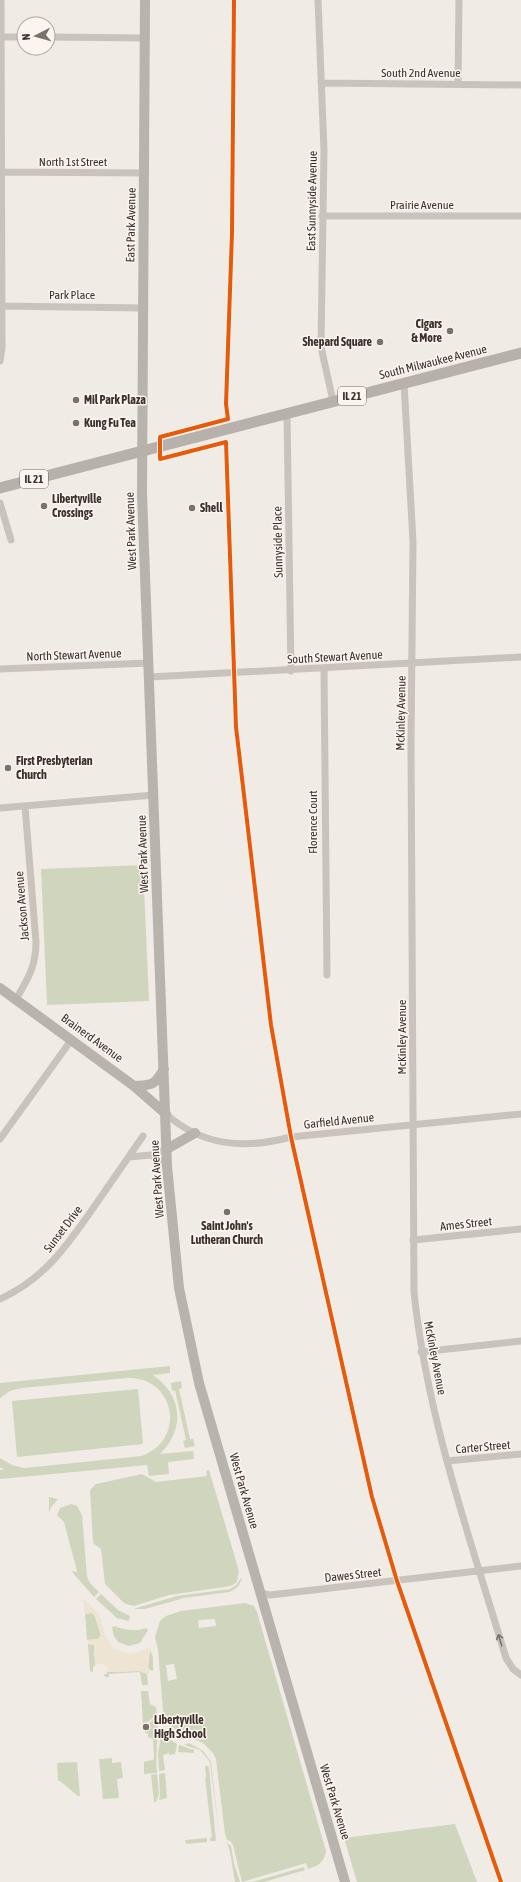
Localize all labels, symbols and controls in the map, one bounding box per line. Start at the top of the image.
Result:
north arrow [16,16,56,56]
text: N [20,33,32,41]
street label: South 2nd Avenue [381,66,461,80]
street label: East Sunnyside Avenue [304,151,320,251]
street label: North 1st Street [39,155,108,169]
street label: East Park Avenue [123,187,139,263]
street label: Prairie Avenue [390,198,454,212]
street label: Park Place [49,288,95,302]
place label: Cigars & More [411,317,443,345]
marker: Cigars & More [445,326,455,336]
place label: Shepard Square [302,335,373,349]
marker: Shepard Square [375,337,385,347]
street label: South Milwaukee Avenue [378,342,488,382]
road number: IL 21 [338,387,366,405]
place label: Mil Park Plaza [84,393,146,407]
marker: Mil Park Plaza [71,395,81,405]
place label: Kung Fu Tea [84,416,136,430]
marker: Kung Fu Tea [71,418,81,428]
road number: IL 21 [20,470,48,488]
place label: Libertyville Crossings [52,492,102,520]
street label: West Park Avenue [123,492,139,570]
marker: Libertyville Crossings [39,501,49,511]
place label: Shell [200,501,223,515]
marker: Shell [187,503,197,513]
street label: Sunnyside Place [270,506,286,578]
street label: North Stewart Avenue [26,646,122,664]
street label: South Stewart Avenue [287,648,383,666]
street label: McKinley Avenue [393,675,409,751]
place label: First Presbyterian Church [16,754,93,782]
marker: First Presbyterian Church [3,763,13,773]
street label: Florence Court [306,790,320,854]
street label: West Park Avenue [135,815,151,893]
street label: Jackson Avenue [12,871,32,941]
street label: McKinley Avenue [395,999,409,1075]
street label: Brainerd Avenue [58,1011,126,1065]
street label: Garfield Avenue [303,1110,375,1132]
street label: West Park Avenue [147,1140,167,1218]
street label: Sunset Drive [41,1203,85,1255]
marker: Saint John's Lutheran Church [222,1207,232,1217]
street label: Ames Street [439,1214,493,1234]
place label: Saint John's Lutheran Church [191,1219,263,1247]
street label: McKinley Avenue [421,1320,449,1396]
street label: Carter Street [455,1438,511,1456]
street label: West Park Avenue [227,1452,261,1530]
street label: Dawes Street [324,1565,383,1585]
one-way arrow [496,1634,503,1647]
place label: Libertyville High School [154,1713,207,1741]
marker: Libertyville High School [141,1722,151,1732]
street label: West Park Avenue [317,1763,353,1841]

